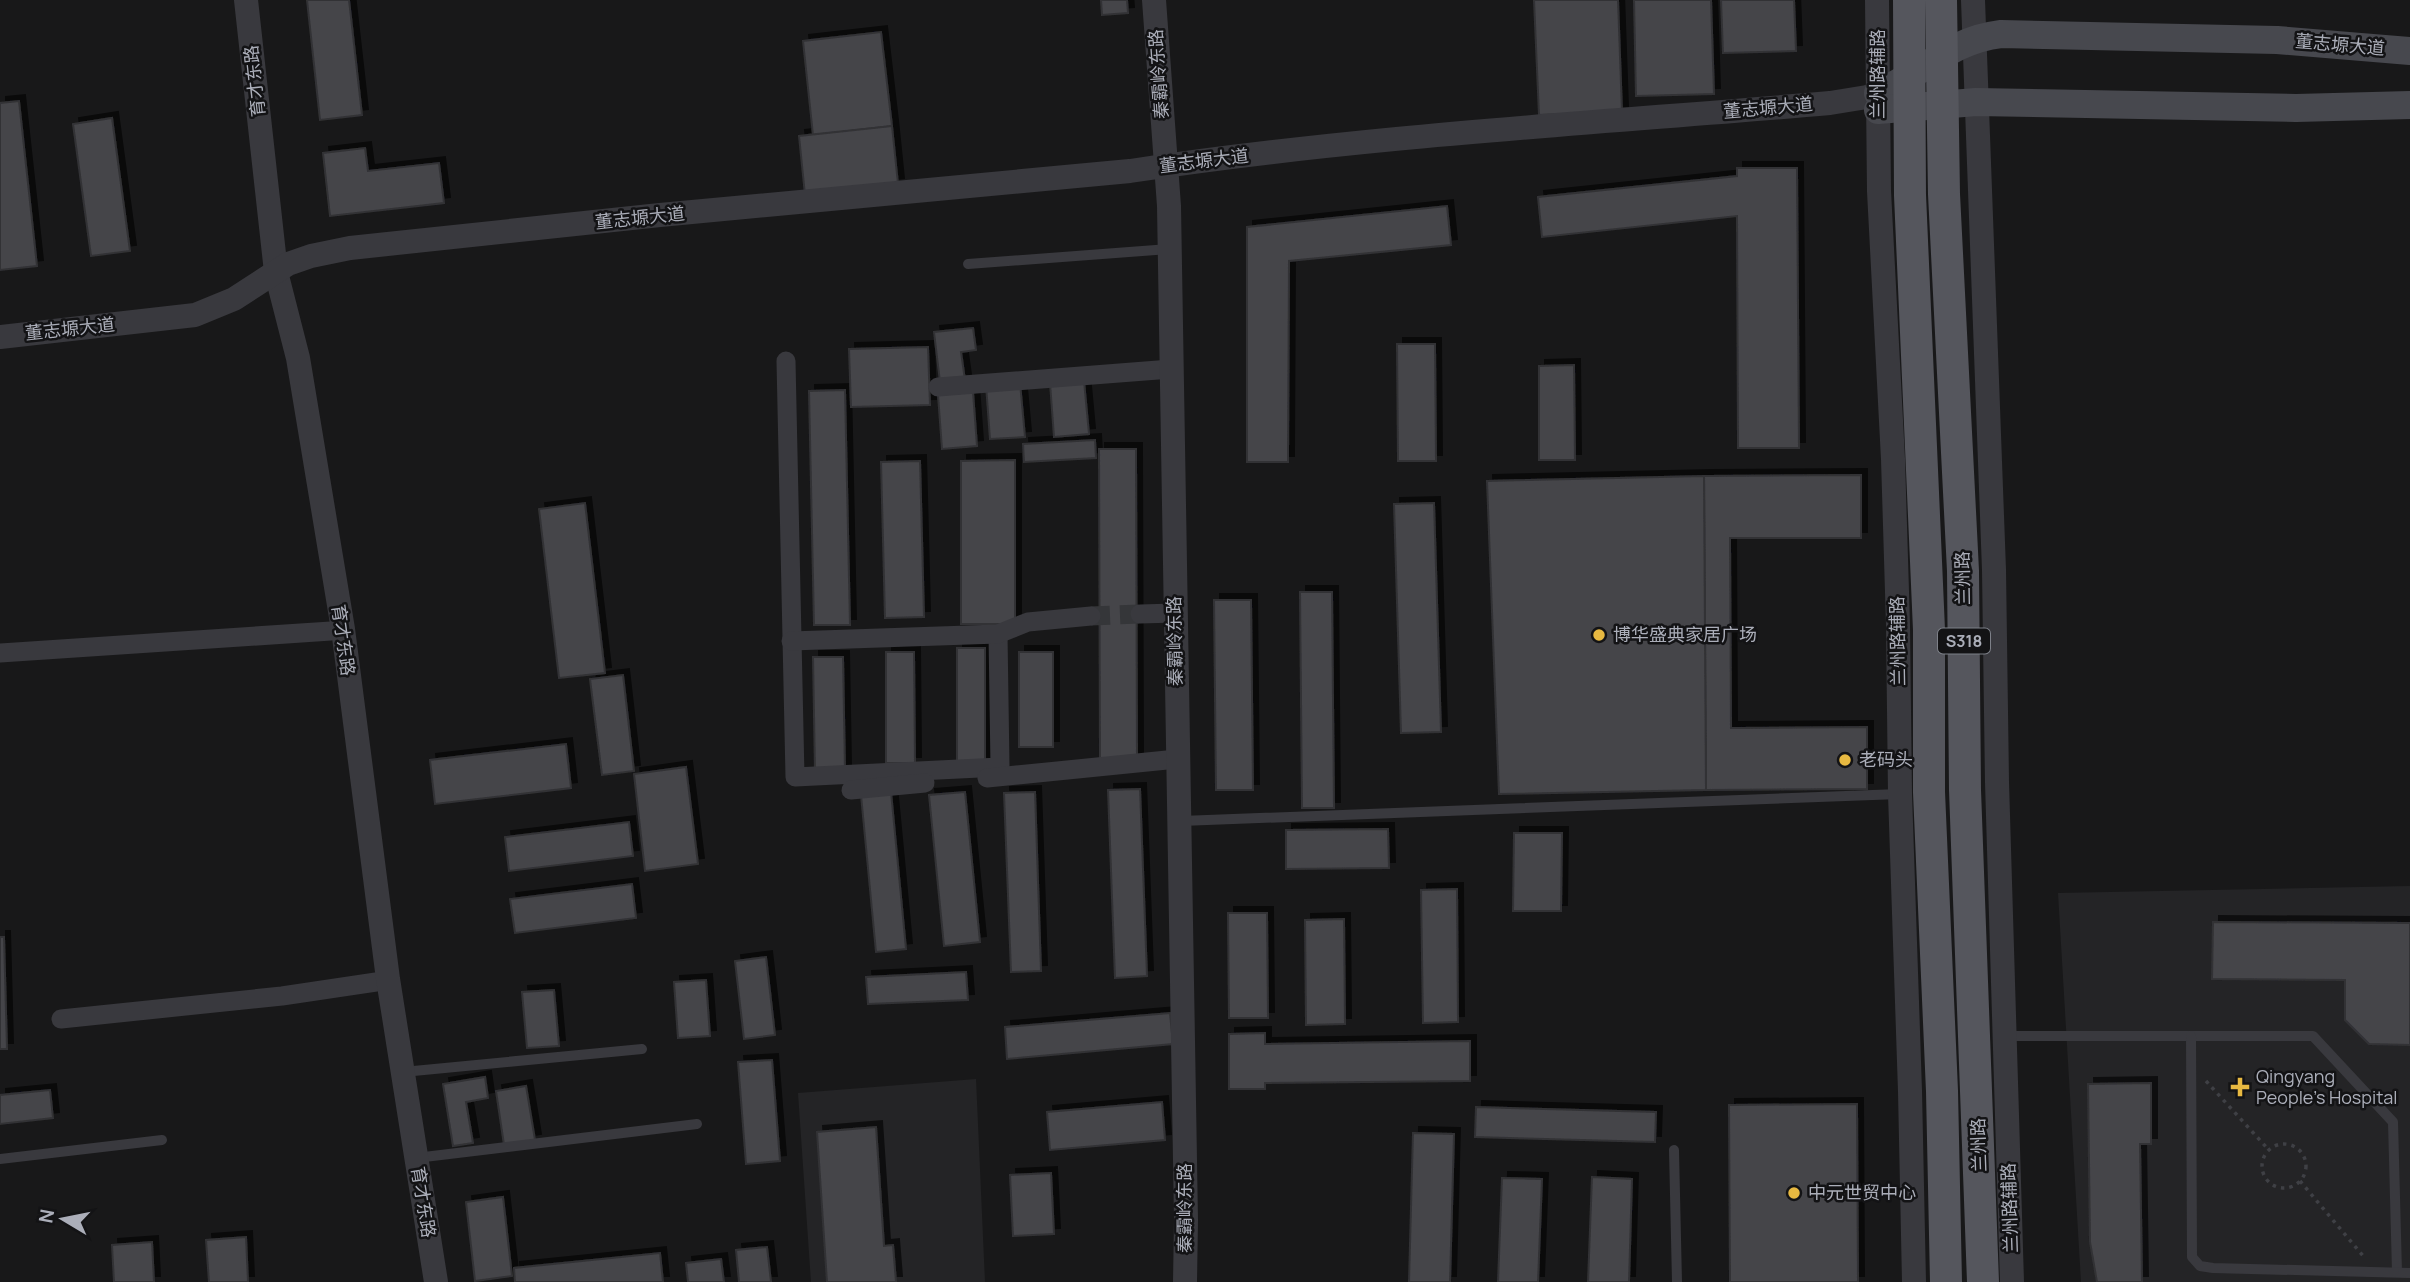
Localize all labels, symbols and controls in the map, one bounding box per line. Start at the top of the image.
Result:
street label: 秦霸岭东路 [1143,28,1173,120]
street label: 董志塬大道 [2294,28,2386,60]
street label: 兰州路辅路 [1865,29,1889,119]
street label: 育才东路 [238,44,270,118]
street label: 董志塬大道 [1722,91,1814,123]
street label: 董志塬大道 [1158,143,1250,177]
street label: 董志塬大道 [594,200,686,234]
street label: 董志塬大道 [24,311,116,345]
street label: 兰州路 [1950,551,1974,605]
street label: 秦霸岭东路 [1161,596,1187,686]
street label: 兰州路辅路 [1884,596,1910,686]
street label: 育才东路 [327,603,361,677]
place label: 博华盛典家居广场 [1613,622,1757,646]
marker: 博华盛典家居广场 [1591,627,1607,643]
road number: S318 [1938,628,1990,654]
place label: 老码头 [1859,747,1913,771]
marker: 老码头 [1837,752,1853,768]
place label: Qingyang People's Hospital [2256,1064,2398,1109]
marker: Qingyang People's Hospital [2230,1077,2250,1097]
street label: 兰州路 [1965,1118,1991,1172]
street label: 秦霸岭东路 [1172,1163,1196,1253]
street label: 兰州路辅路 [1995,1163,2023,1253]
street label: 育才东路 [407,1164,441,1239]
place label: 中元世贸中心 [1808,1180,1916,1204]
north arrow [28,1184,98,1254]
marker: 中元世贸中心 [1786,1185,1802,1201]
text: N [32,1207,60,1225]

